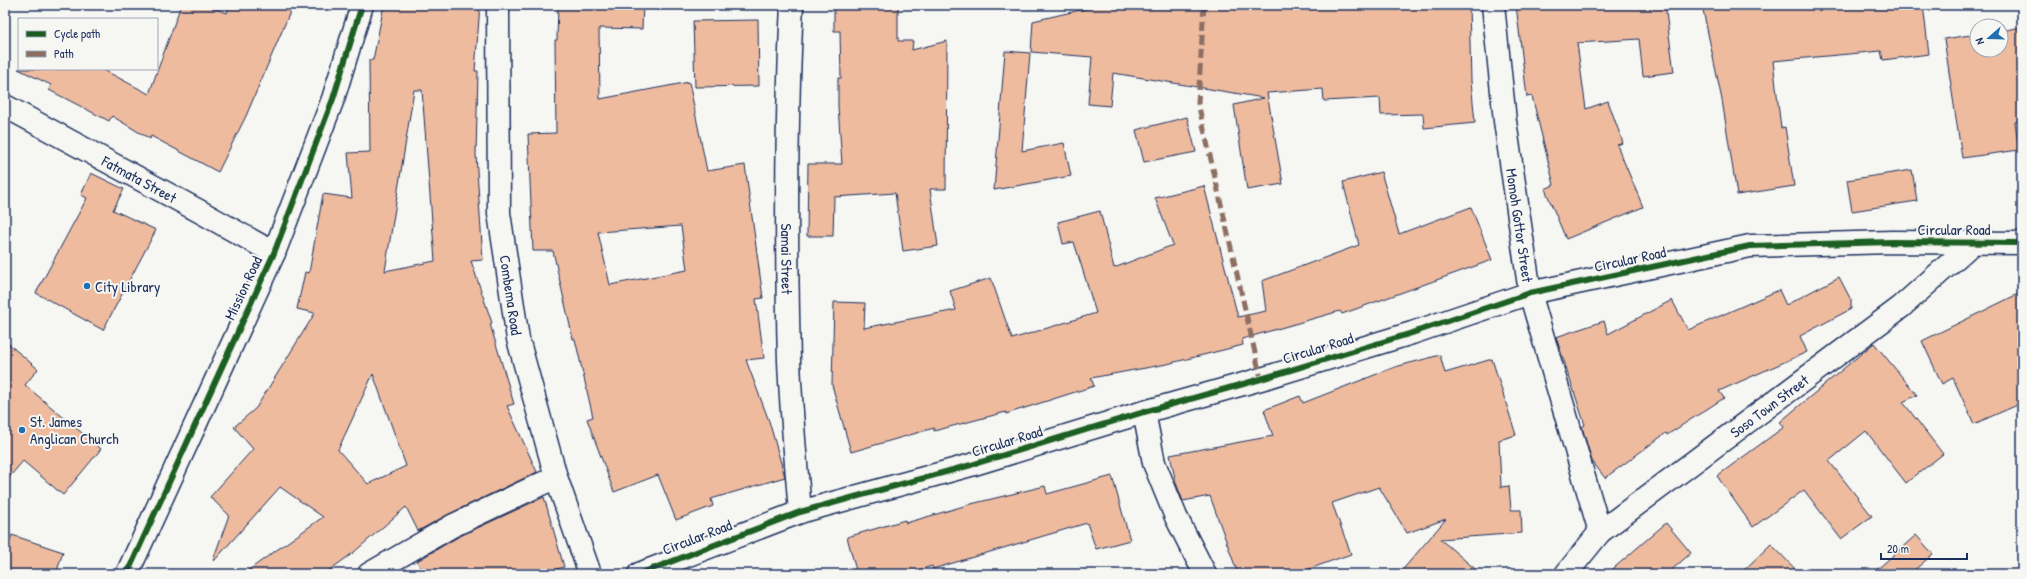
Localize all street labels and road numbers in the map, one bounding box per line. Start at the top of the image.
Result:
street label: Fatmata Street [97,150,181,208]
street label: Momoh Gottor Street [1502,167,1539,284]
street label: Circular Road [1918,219,1991,240]
street label: Samai Street [777,224,798,295]
street label: Circular Road [1592,241,1668,277]
street label: Mission Road [219,253,267,323]
street label: Combema Road [495,254,528,337]
street label: Circular Road [1280,327,1356,369]
street label: Soso Town Street [1725,369,1813,442]
street label: Circular Road [969,420,1045,462]
street label: Circular Road [659,514,735,560]

